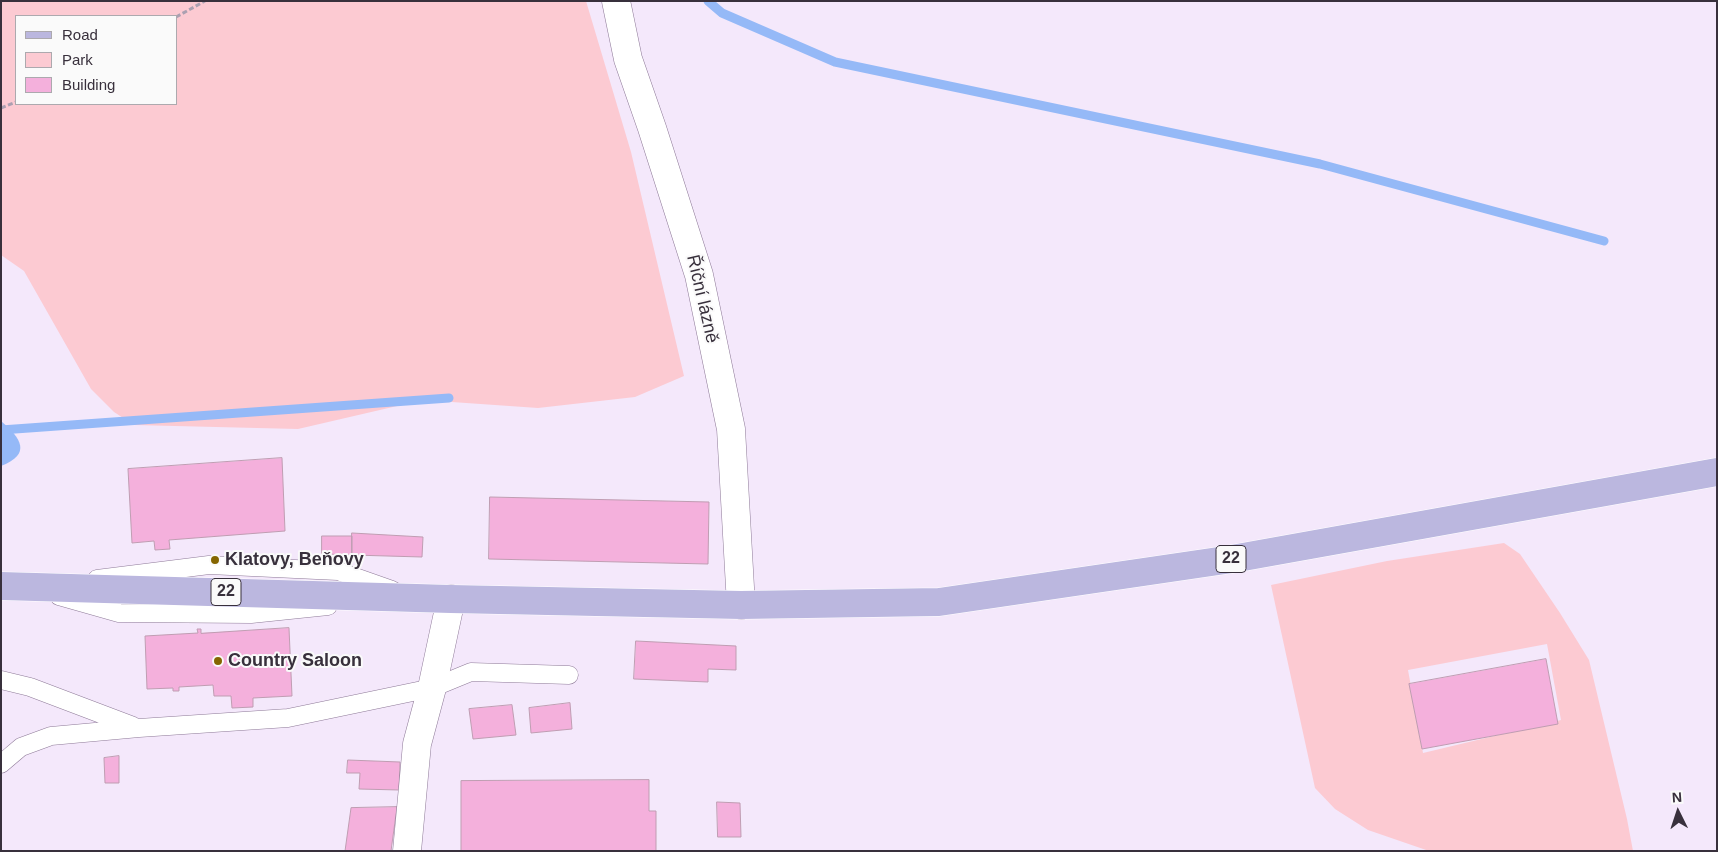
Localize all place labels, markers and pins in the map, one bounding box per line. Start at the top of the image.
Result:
place label: Klatovy, Beňovy [225,549,364,571]
marker: Klatovy, Beňovy [209,554,221,566]
place label: Country Saloon [228,650,362,672]
marker: Country Saloon [212,655,224,667]

